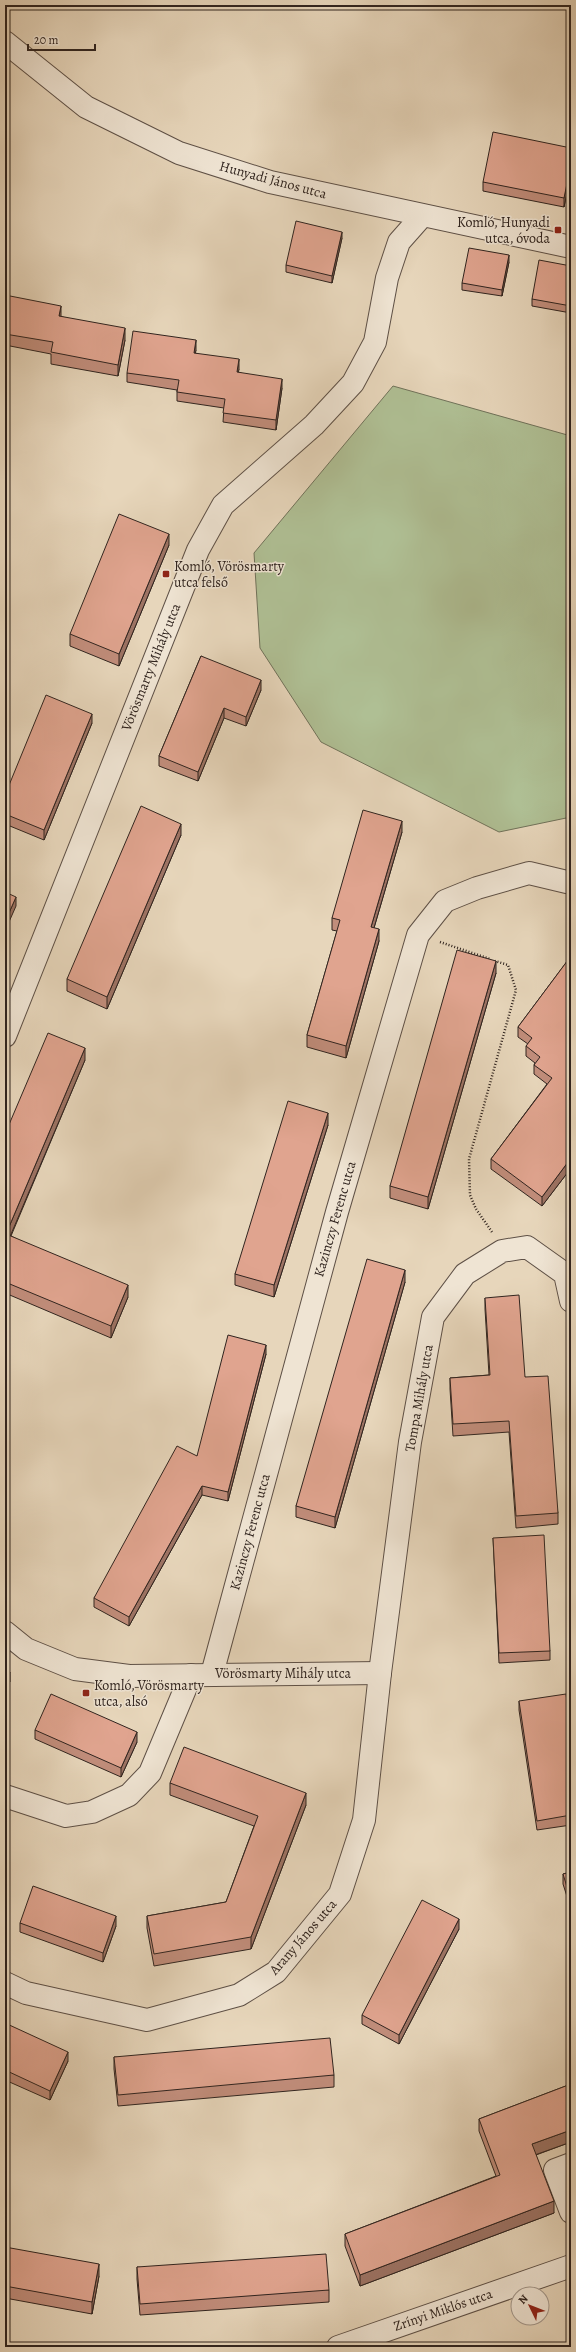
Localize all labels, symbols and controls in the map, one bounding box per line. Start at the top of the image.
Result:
scale bar [28,26,95,52]
text: 20 m [34,32,58,48]
street label: Hunyadi János utca [217,157,329,204]
place label: Komló, Hunyadi utca, óvoda [457,213,550,248]
marker: Komló, Hunyadi utca, óvoda [553,225,563,235]
place label: Komló, Vörösmarty utca felső [174,557,285,592]
marker: Komló, Vörösmarty utca felső [161,569,171,579]
street label: Vörösmarty Mihály utca [116,600,185,735]
street label: Kazinczy Ferenc utca [309,1158,361,1279]
street label: Tompa Mihály utca [400,1342,438,1453]
street label: Kazinczy Ferenc utca [225,1471,275,1592]
street label: Vörösmarty Mihály utca [214,1664,352,1683]
place label: Komló, Vörösmarty utca, alsó [94,1676,205,1711]
marker: Komló, Vörösmarty utca, alsó [81,1688,91,1698]
street label: Arany János utca [264,1895,341,1980]
street label: Zrínyi Miklós utca [391,2284,495,2336]
north arrow [510,2286,550,2326]
text: N [515,2291,531,2308]

